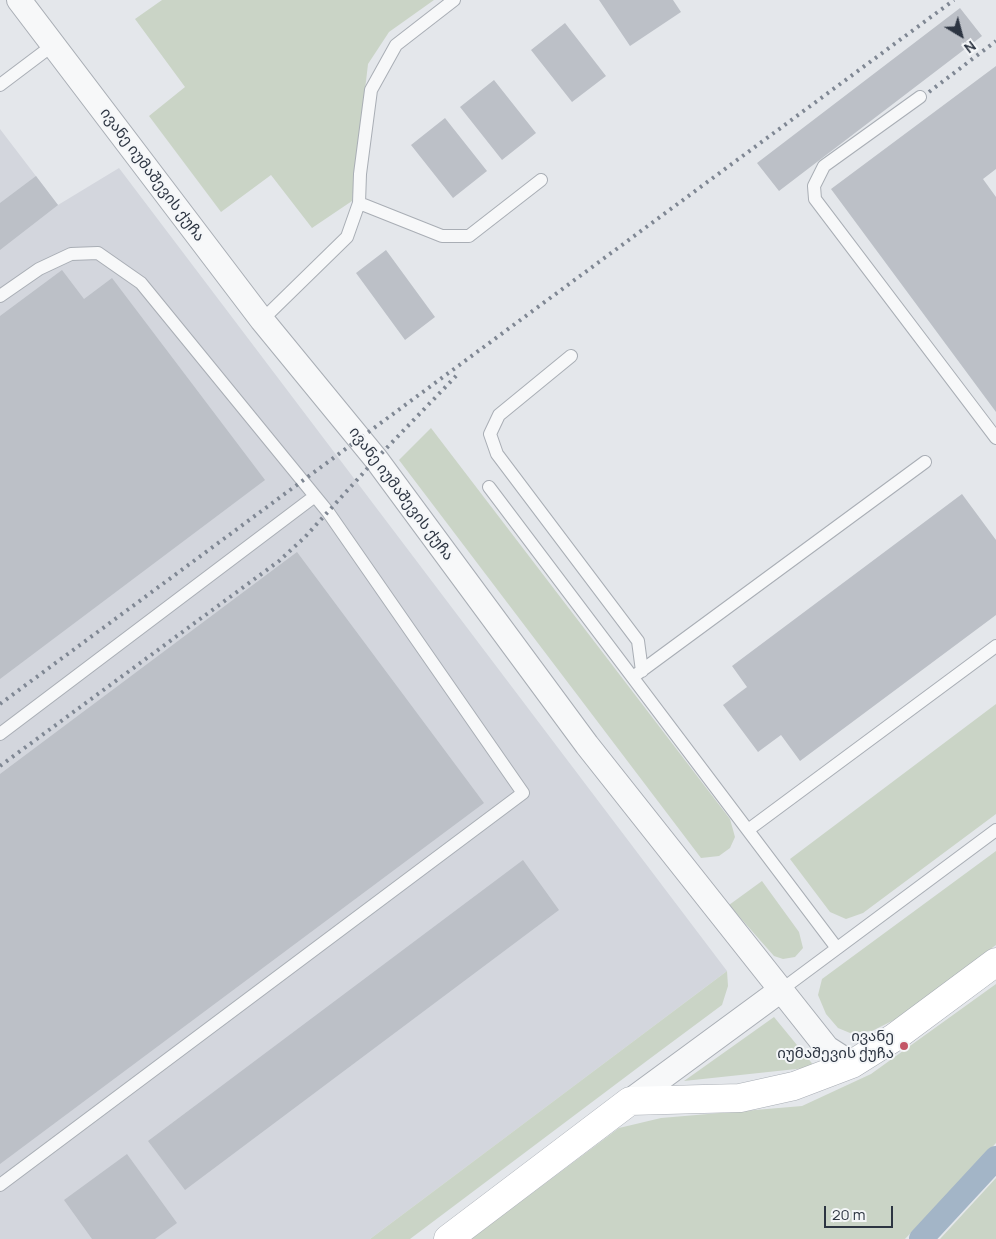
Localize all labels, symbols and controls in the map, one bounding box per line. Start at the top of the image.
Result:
north arrow [936,10,986,60]
text: N [961,37,980,58]
street label: ივანე იუმაშევის ქუჩა [96,105,208,245]
street label: ივანე იუმაშევის ქუჩა [345,424,457,564]
place label: ივანე იუმაშევის ქუჩა [777,1028,894,1063]
marker: ივანე იუმაშევის ქუჩა [898,1040,910,1052]
scale bar [826,1196,895,1228]
text: 20 m [832,1204,865,1225]

